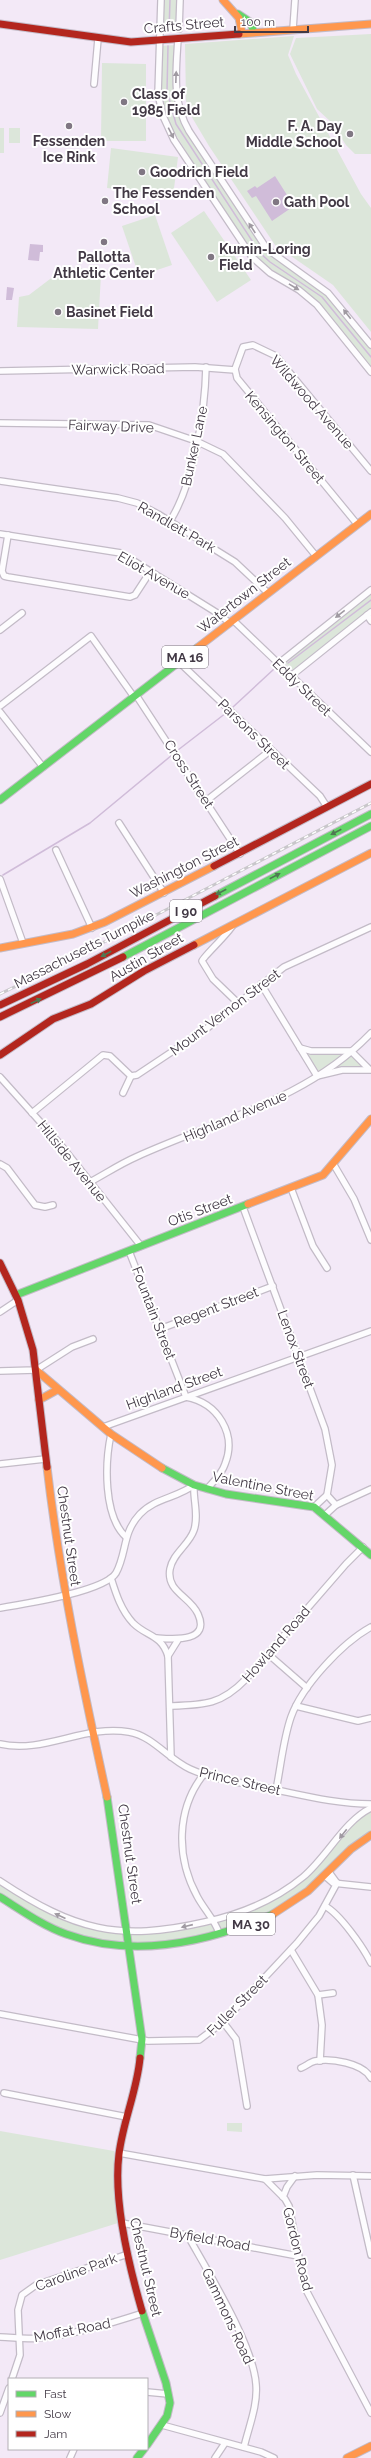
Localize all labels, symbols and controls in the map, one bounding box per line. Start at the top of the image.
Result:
scale bar [235,8,308,34]
street label: Crafts Street [143,13,225,36]
text: 100 m [241,15,275,29]
one-way arrow [172,71,179,83]
place label: Class of 1985 Field [132,86,200,118]
marker: Class of 1985 Field [119,97,129,107]
place label: F. A. Day Middle School [246,118,343,150]
marker: Fessenden Ice Rink [64,121,74,131]
one-way arrow [167,127,174,139]
marker: F. A. Day Middle School [345,129,355,139]
place label: Fessenden Ice Rink [33,133,105,165]
place label: Goodrich Field [150,164,248,180]
marker: Goodrich Field [137,167,147,177]
place label: The Fessenden School [113,185,214,217]
place label: Gath Pool [284,194,350,210]
marker: The Fessenden School [100,196,110,206]
marker: Gath Pool [271,197,281,207]
one-way arrow [248,223,256,233]
marker: Pallotta Athletic Center [99,237,109,247]
place label: Kumin-Loring Field [219,241,311,273]
place label: Pallotta Athletic Center [53,249,155,281]
marker: Kumin-Loring Field [206,252,216,262]
one-way arrow [288,284,299,291]
place label: Basinet Field [66,304,153,320]
marker: Basinet Field [53,307,63,317]
one-way arrow [343,309,351,320]
street label: Wildwood Avenue [267,352,357,452]
street label: Warwick Road [71,360,165,378]
street label: Kensington Street [242,388,328,486]
street label: Bunker Lane [178,405,210,487]
street label: Fairway Drive [68,417,154,435]
street label: Randlett Park [135,498,219,556]
street label: Eliot Avenue [115,548,193,602]
street label: Watertown Street [194,553,294,636]
one-way arrow [335,610,346,618]
road number: MA 16 [162,646,208,668]
street label: Eddy Street [269,655,335,719]
street label: Parsons Street [215,696,293,772]
street label: Cross Street [161,737,217,812]
one-way arrow [330,828,342,835]
street label: Washington Street [127,833,241,901]
one-way arrow [269,873,281,879]
one-way arrow [215,889,227,896]
road number: I 90 [170,900,202,922]
street label: Massachusetts Turnpike [11,907,157,991]
street label: Austin Street [106,929,186,985]
one-way arrow [101,950,112,957]
street label: Mount Vernon Street [167,965,283,1059]
one-way arrow [30,998,41,1004]
street label: Highland Avenue [181,1087,289,1145]
street label: Hillside Avenue [34,1117,110,1205]
street label: Otis Street [166,1190,235,1230]
street label: Fountain Street [129,1264,179,1362]
street label: Regent Street [172,1283,261,1330]
street label: Lenox Street [274,1308,318,1390]
street label: Highland Street [124,1363,224,1413]
street label: Valentine Street [211,1468,315,1504]
street label: Chestnut Street [54,1485,84,1587]
street label: Howland Road [239,1603,313,1685]
street label: Prince Street [198,1764,283,1798]
street label: Chestnut Street [115,1803,145,1905]
one-way arrow [338,1829,347,1840]
one-way arrow [54,1913,66,1919]
road number: MA 30 [227,1913,275,1935]
one-way arrow [181,1924,193,1930]
street label: Fuller Street [203,1971,271,2039]
street label: Gordon Road [280,2206,316,2292]
street label: Chestnut Street [127,2216,165,2318]
street label: Byfield Road [168,2224,252,2254]
street label: Caroline Park [33,2250,120,2294]
street label: Gammons Road [199,2266,257,2366]
street label: Moffat Road [32,2315,112,2345]
legend [8,2378,148,2450]
text: Fast [44,2387,67,2401]
text: Slow [44,2407,71,2421]
text: Jam [44,2427,67,2441]

